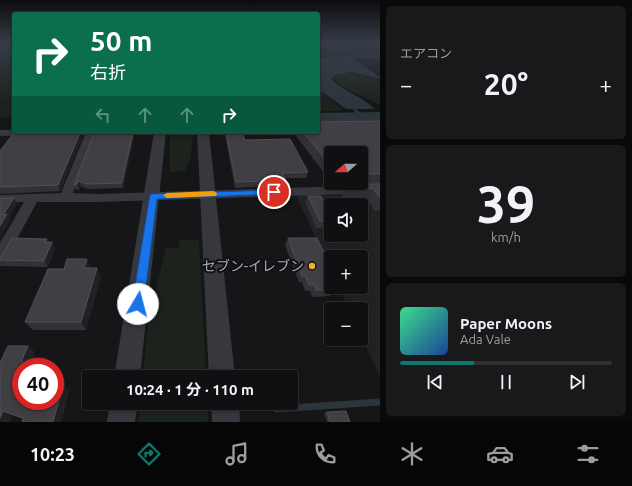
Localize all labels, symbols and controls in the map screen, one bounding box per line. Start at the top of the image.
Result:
text: 50 m [90,25,152,56]
icon: right [24,28,76,80]
text: エアコン [400,46,452,60]
text: 右折 [90,62,126,82]
text: 20° [484,67,528,101]
text: − [400,72,412,97]
text: + [600,72,612,97]
icon: left [92,104,114,126]
icon: ahead [134,104,156,126]
icon: ahead [176,104,198,126]
icon: right [218,104,240,126]
north arrow [324,146,368,190]
map controls [324,146,368,346]
pin [257,175,291,209]
text: 39 [477,175,535,233]
icon: arrive [263,181,285,203]
button: sound [324,198,368,242]
text: km/h [491,230,521,244]
button: + [324,250,368,294]
place label: セブン-イレブン [202,258,304,274]
marker: セブン-イレブン [307,261,317,271]
position arrow [117,283,159,325]
button: − [324,302,368,346]
text: Paper Moons [460,315,552,332]
text: Ada Vale [460,332,511,346]
speed limit sign: 40 [12,358,64,410]
icon: previous [424,371,446,393]
icon: pause [495,371,517,393]
icon: next [566,371,588,393]
text: 10:24 · 1 分 · 110 m [126,381,254,398]
icon: directions [135,440,163,468]
icon: music [223,440,251,468]
icon: phone [311,440,339,468]
icon: climate [398,440,426,468]
icon: car [486,440,514,468]
icon: filters [574,440,602,468]
text: 10:23 [30,444,75,464]

